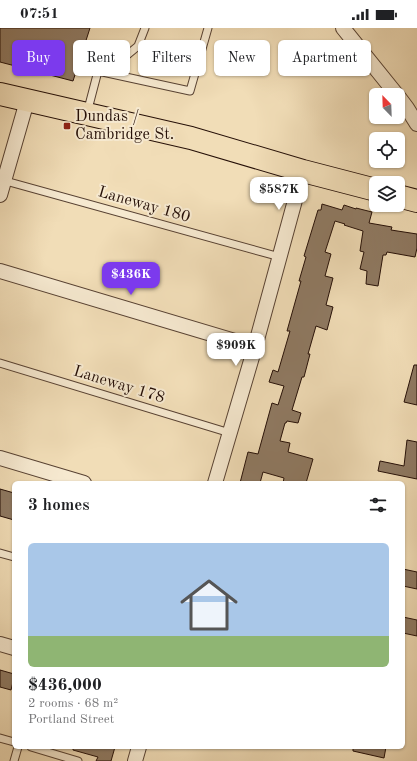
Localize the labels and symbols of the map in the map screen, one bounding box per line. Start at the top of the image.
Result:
north arrow [369,88,405,124]
place label: Dundas / Cambridge St. [75,109,174,143]
marker: Dundas / Cambridge St. [62,121,72,131]
pin: $587K [251,177,307,211]
street label: Laneway 180 [96,184,192,226]
pin: $436K [103,262,159,296]
pin: $909K [208,333,264,367]
street label: Laneway 178 [71,363,167,407]

